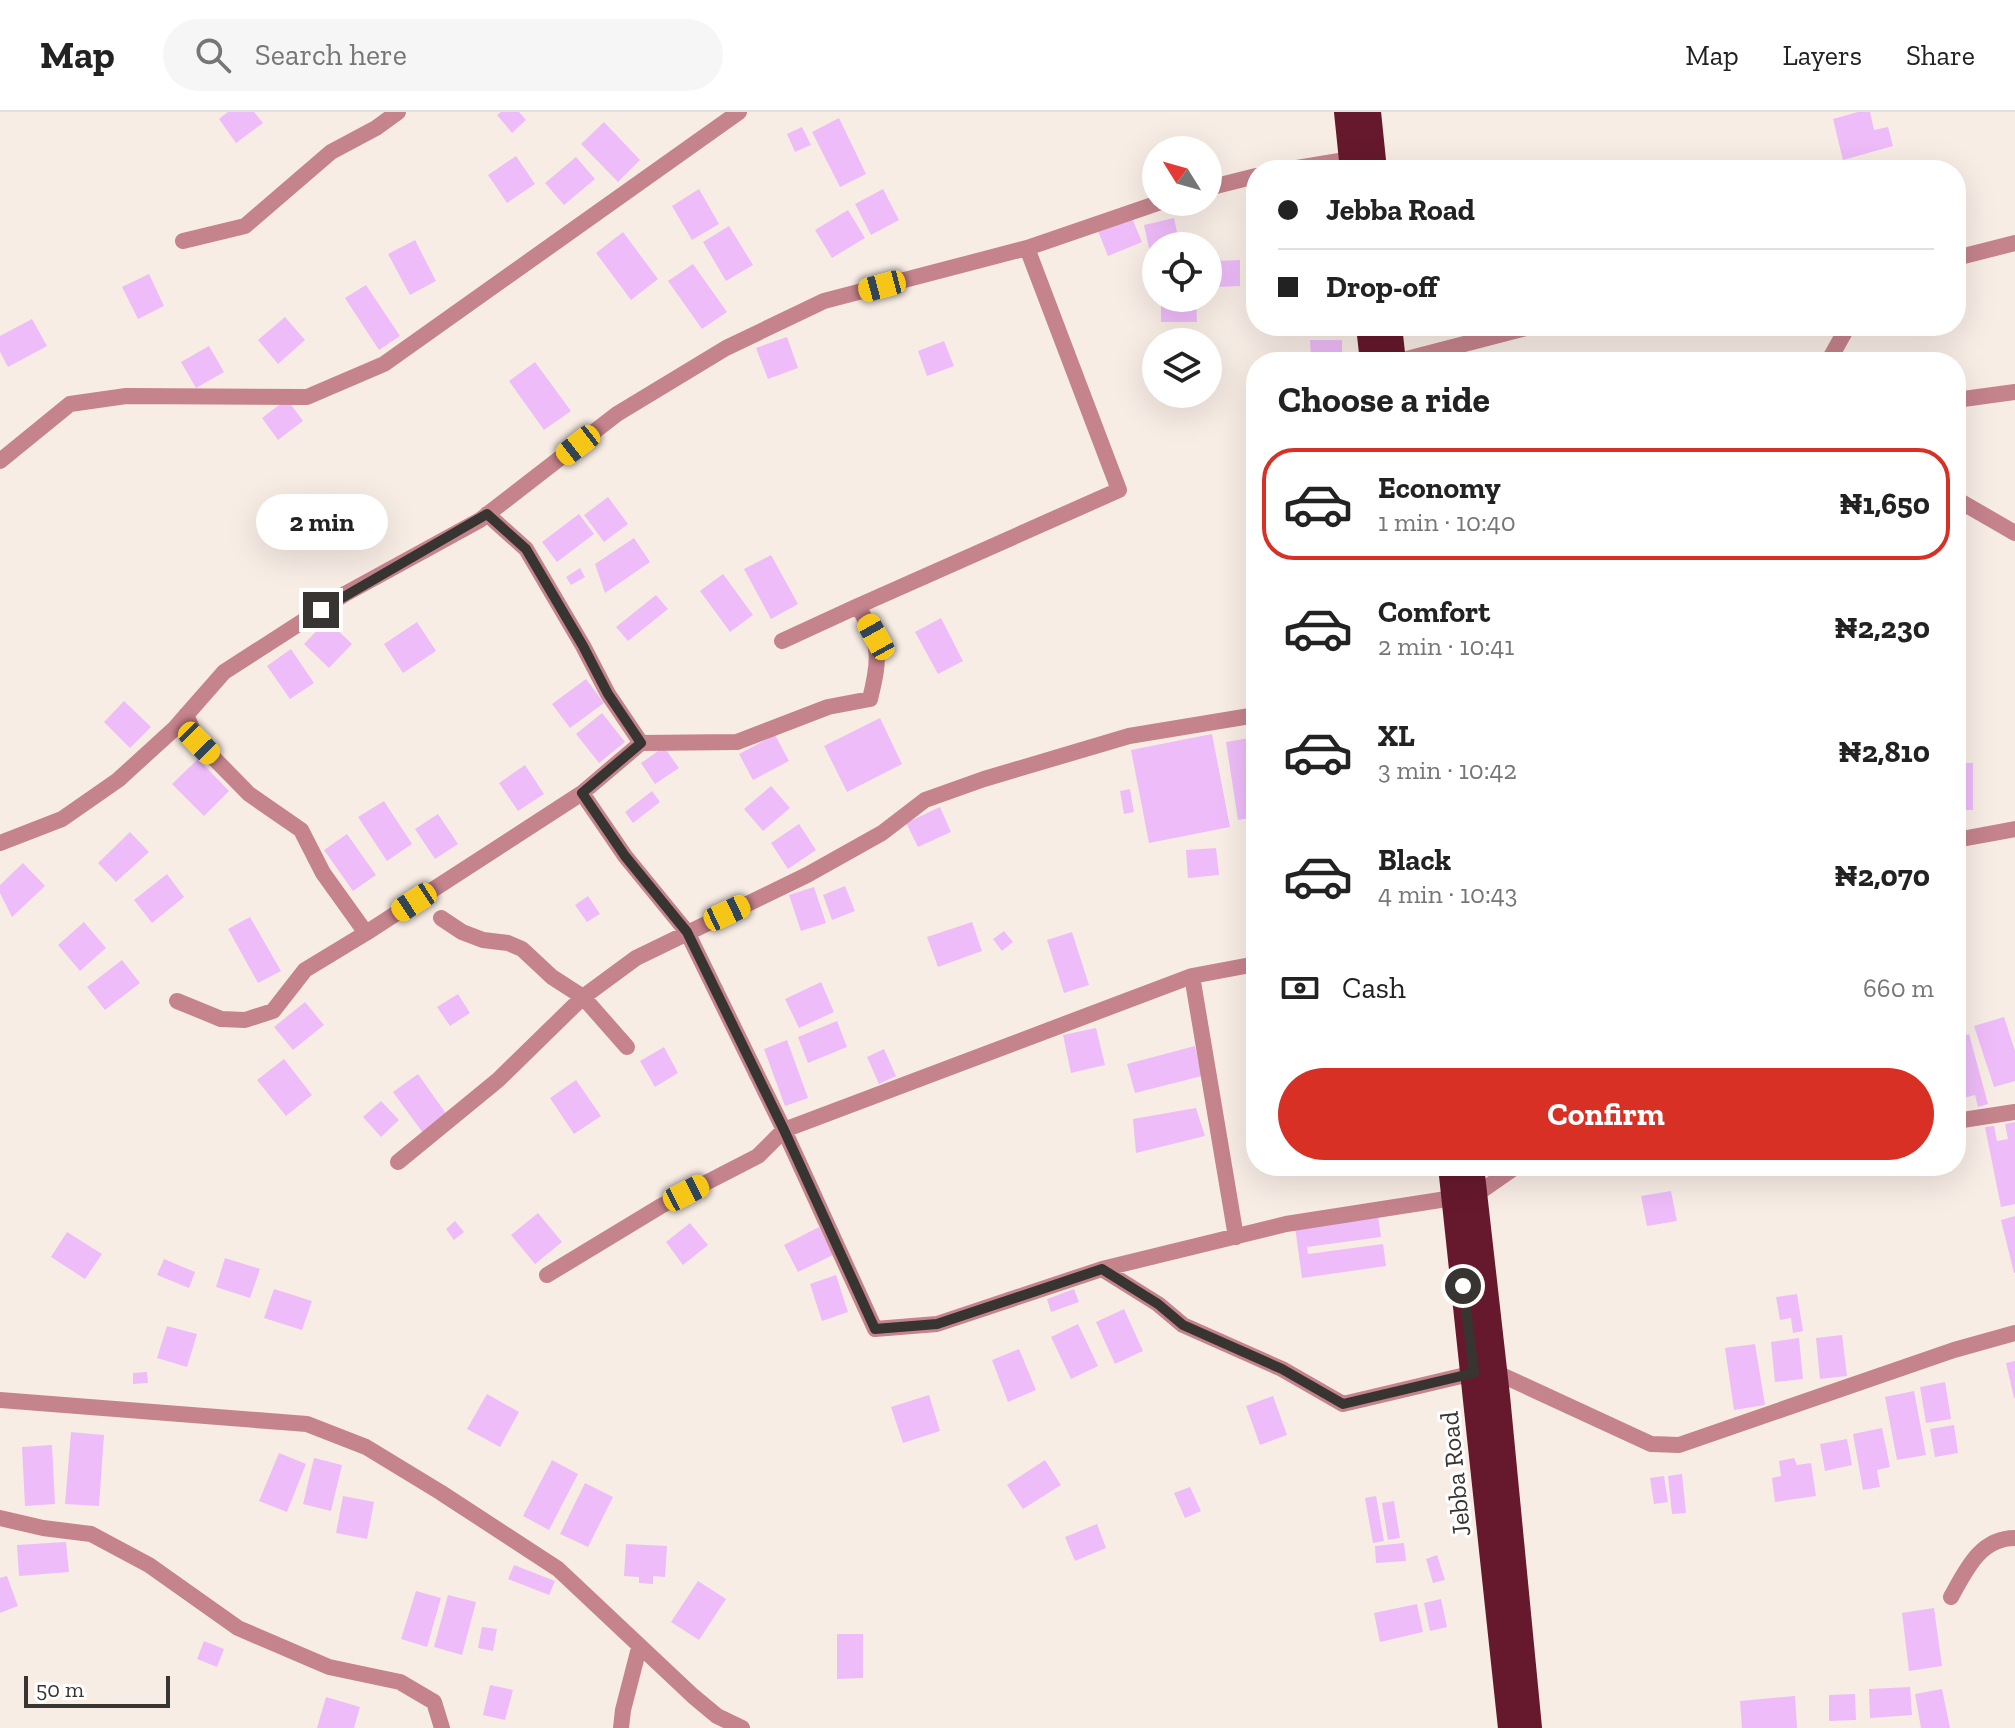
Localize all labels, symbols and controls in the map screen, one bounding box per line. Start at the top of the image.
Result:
search box [163,19,723,91]
text: Map [40,32,115,78]
icon: search [191,33,235,77]
text: Search here [255,37,407,73]
text: Map [1685,39,1739,72]
text: Layers [1783,39,1862,72]
text: Share [1906,39,1975,72]
north arrow [1142,136,1222,216]
map controls [1142,136,1222,408]
text: Jebba Road [1326,192,1475,228]
button: locate [1142,232,1222,312]
car [856,268,908,304]
text: Drop-off [1326,269,1438,305]
button: layers [1142,328,1222,408]
text: Choose a ride [1278,378,1490,421]
car [552,421,604,469]
icon: car [1282,468,1354,540]
text: Economy [1378,470,1501,506]
text: ₦1,650 [1839,486,1930,522]
callout: 2 min [255,494,387,550]
text: 2 min [290,506,354,538]
text: 1 min · 10:40 [1378,506,1516,538]
route end [303,592,339,628]
icon: car [1282,592,1354,664]
text: Comfort [1378,594,1490,630]
car [854,610,898,664]
text: ₦2,230 [1834,610,1930,646]
text: 2 min · 10:41 [1378,630,1514,662]
icon: car [1282,716,1354,788]
car [174,717,224,769]
text: XL [1378,718,1415,754]
text: ₦2,810 [1838,734,1930,770]
text: 3 min · 10:42 [1378,754,1517,786]
icon: car [1282,840,1354,912]
text: Black [1378,842,1451,878]
text: ₦2,070 [1834,858,1930,894]
text: 4 min · 10:43 [1378,878,1518,910]
car [387,879,441,925]
car [700,892,754,934]
icon: cash [1278,966,1322,1010]
text: Cash [1342,970,1406,1006]
text: 660 m [1863,972,1934,1004]
button: Confirm [1278,1068,1934,1160]
car [659,1171,713,1215]
route start [1445,1268,1481,1304]
street label: Jebba Road [1433,1410,1477,1538]
scale bar [24,1672,170,1708]
text: 50 m [36,1676,84,1703]

